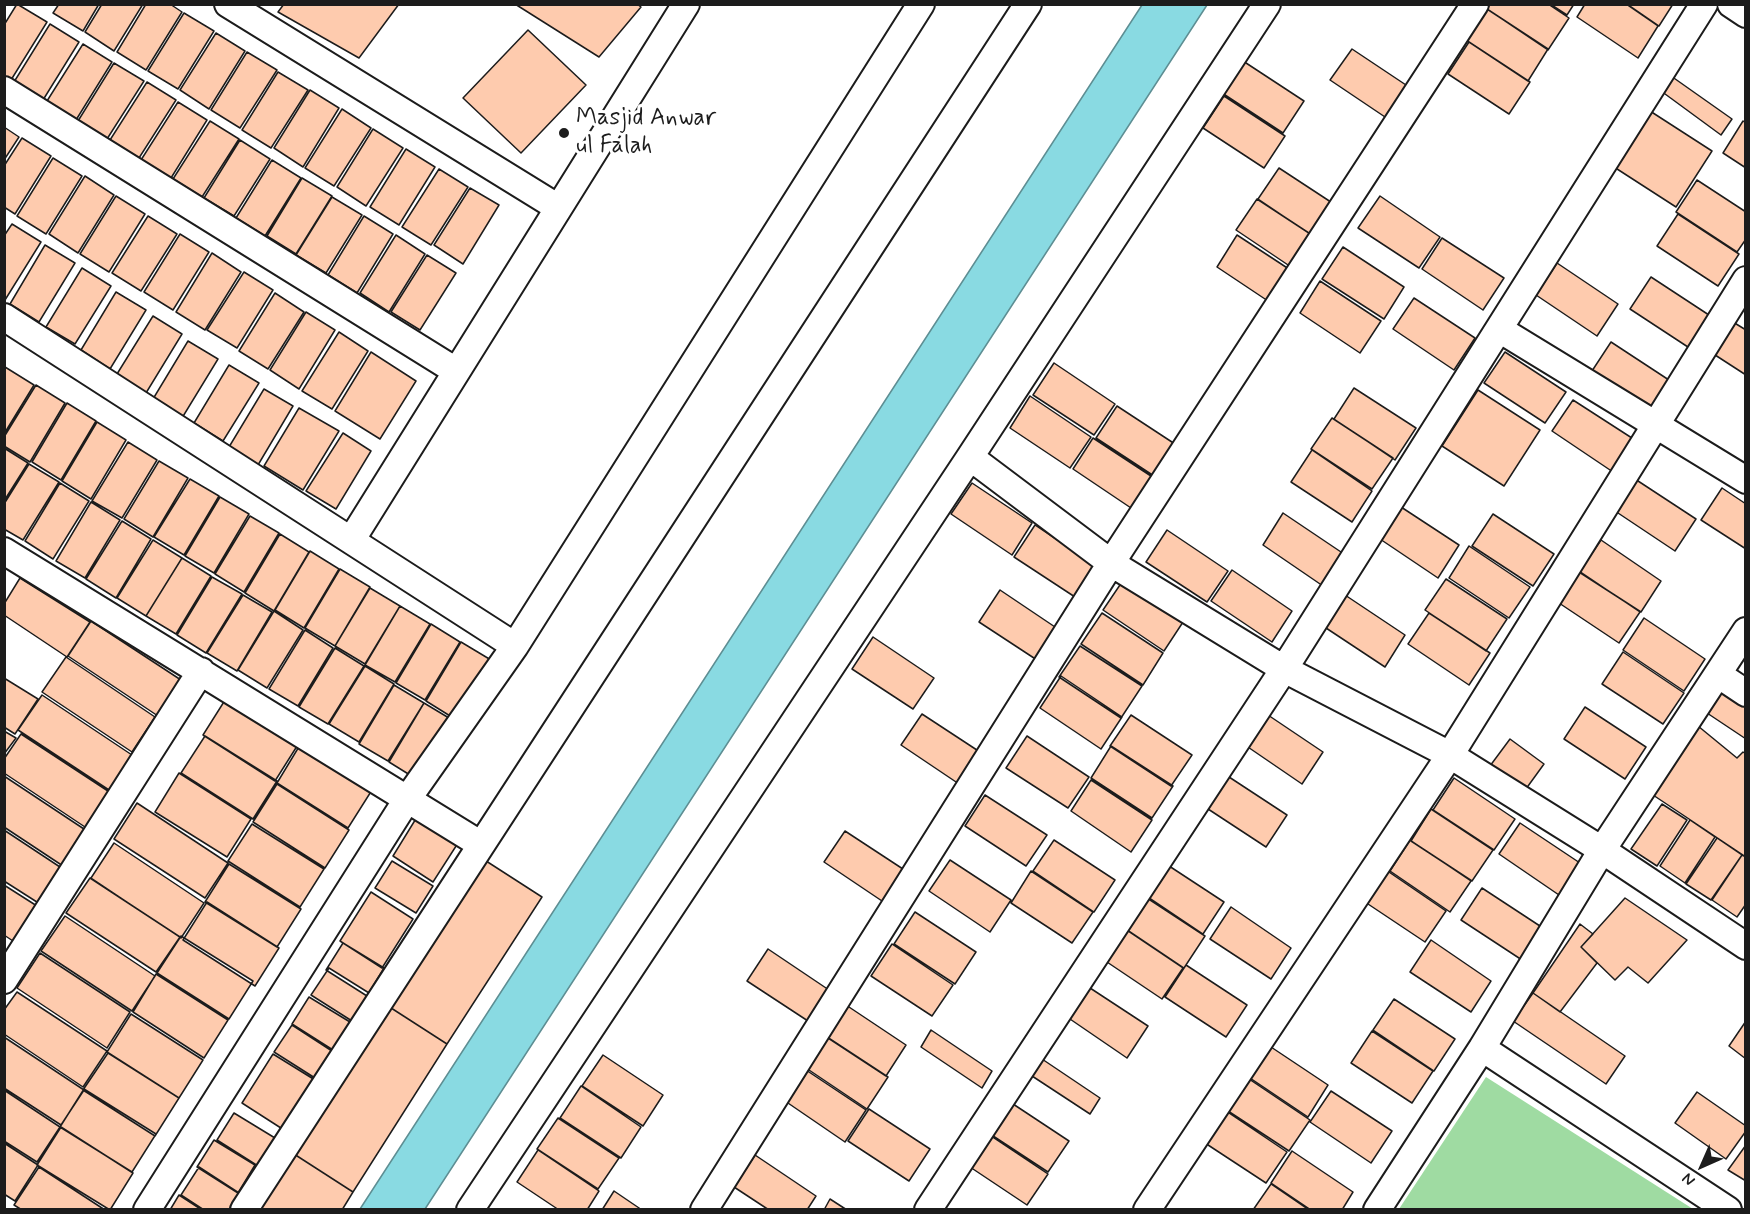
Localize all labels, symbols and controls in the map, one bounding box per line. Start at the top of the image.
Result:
place label: Masjid Anwar ul Falah [576,105,716,161]
marker: Masjid Anwar ul Falah [557,126,571,140]
north arrow [1672,1136,1732,1196]
text: N [1678,1168,1700,1190]

